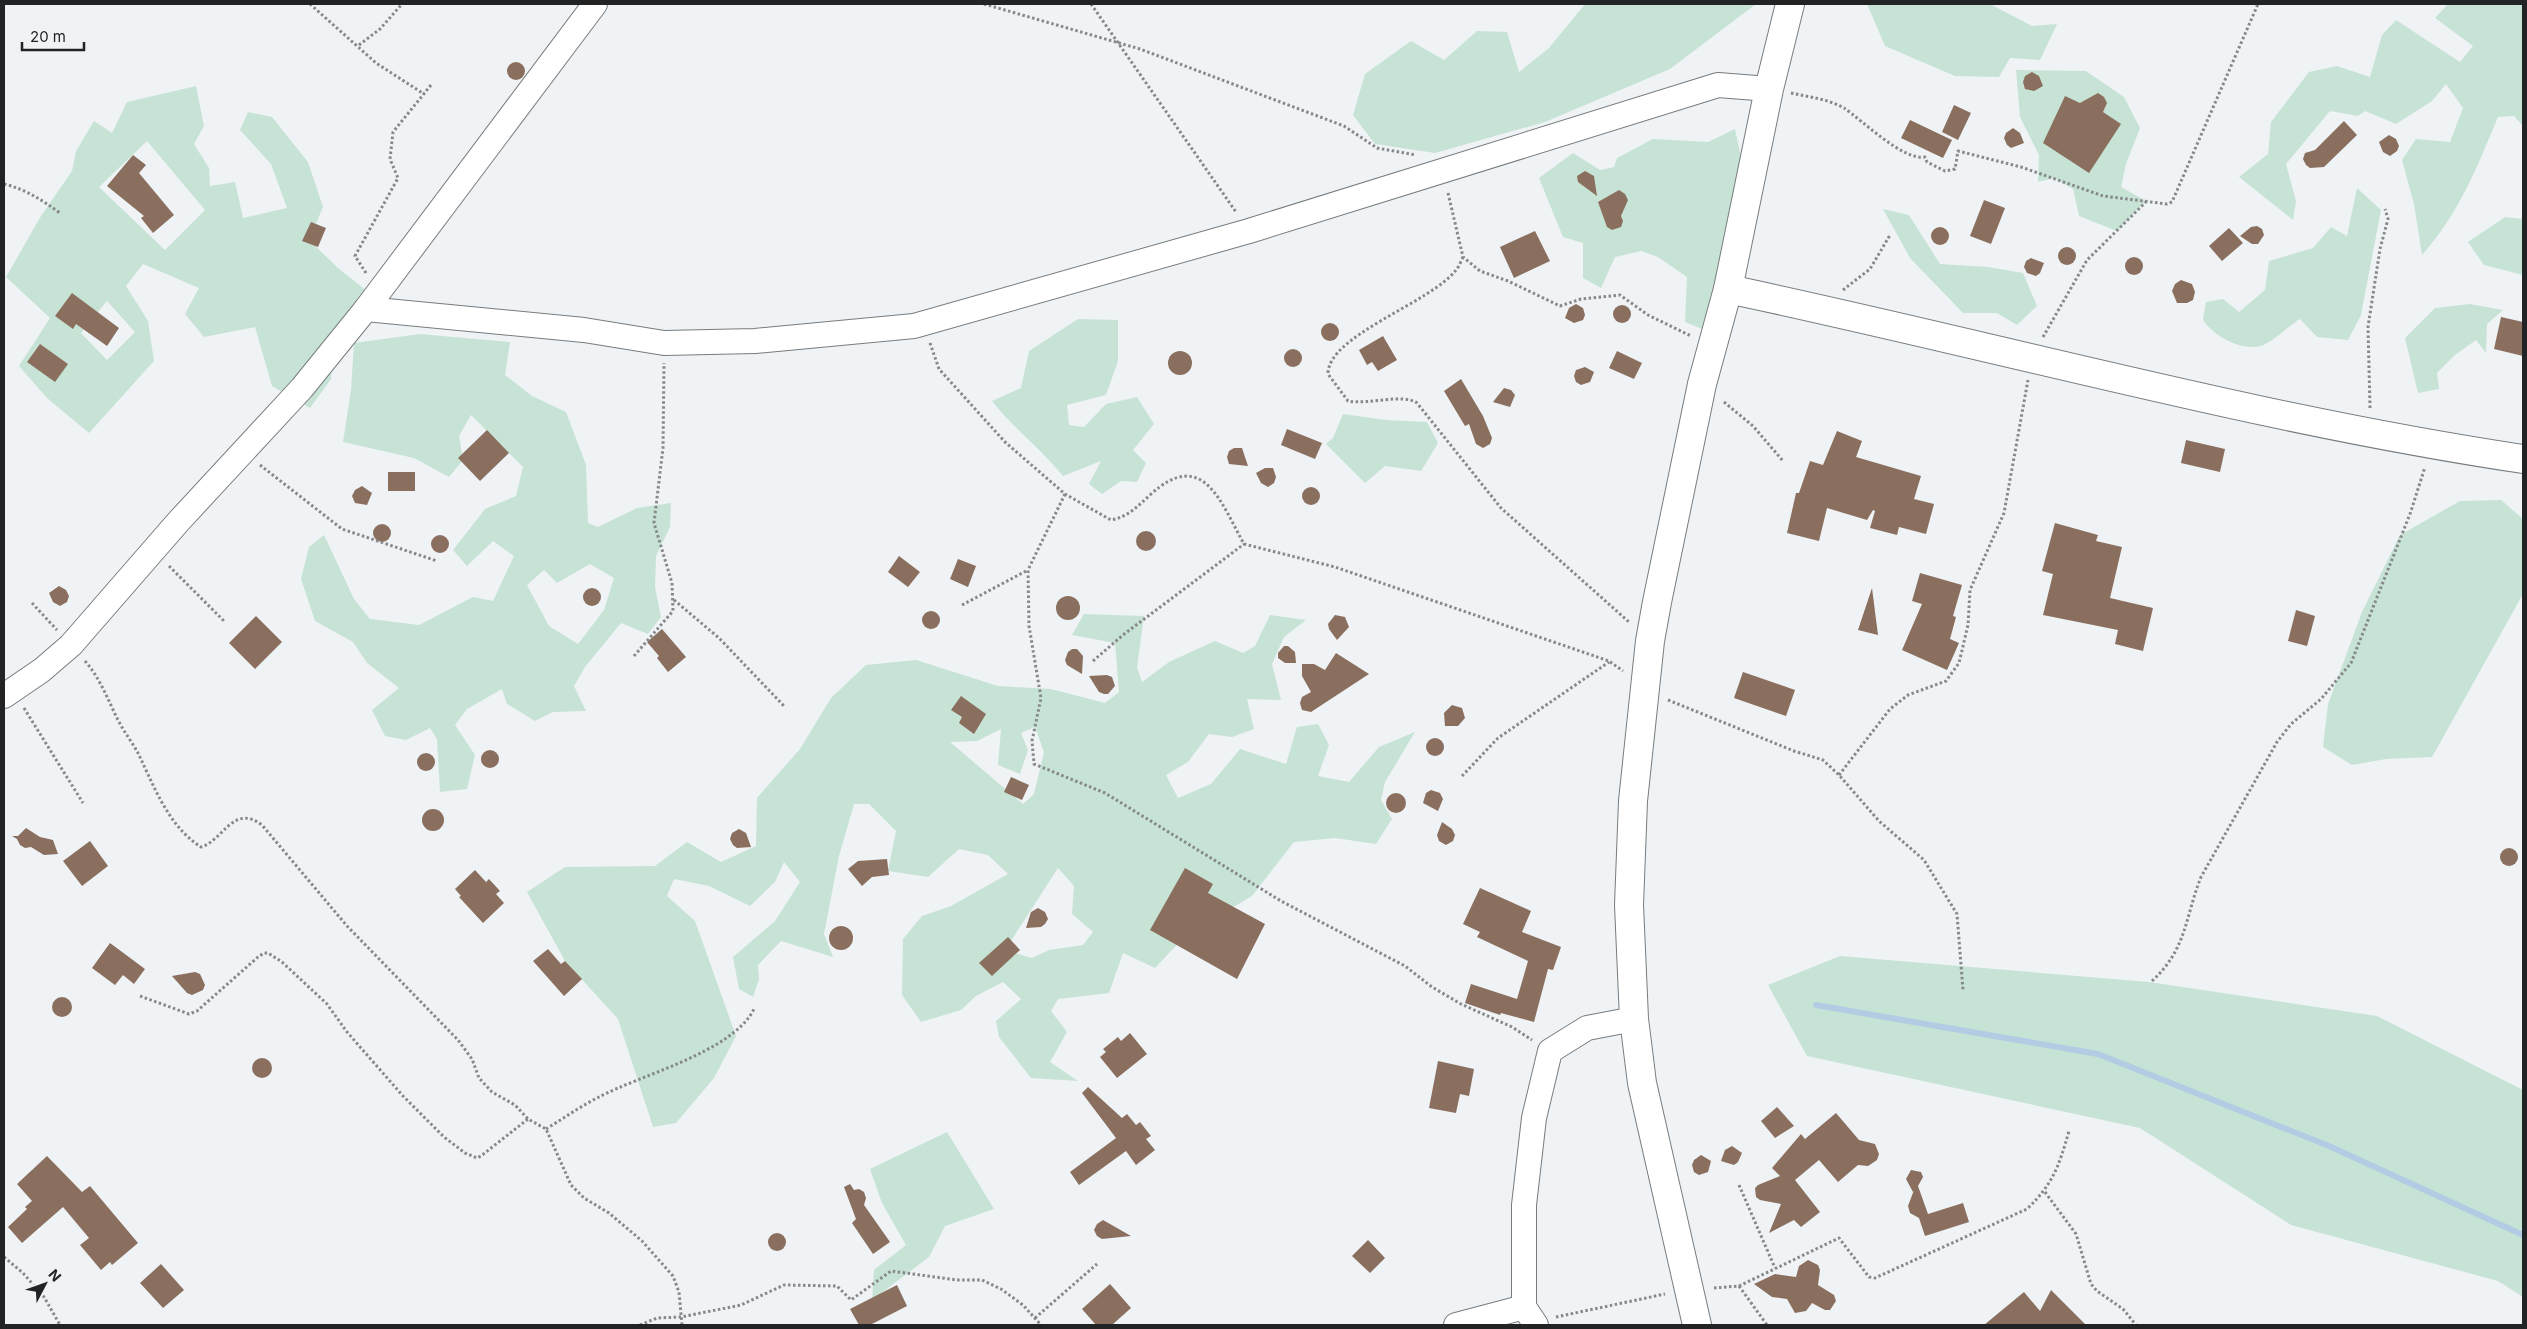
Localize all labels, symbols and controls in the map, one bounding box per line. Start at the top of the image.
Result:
scale bar [22,20,85,52]
text: 20 m [30,27,66,46]
north arrow [20,1259,70,1309]
text: N [45,1266,65,1285]

